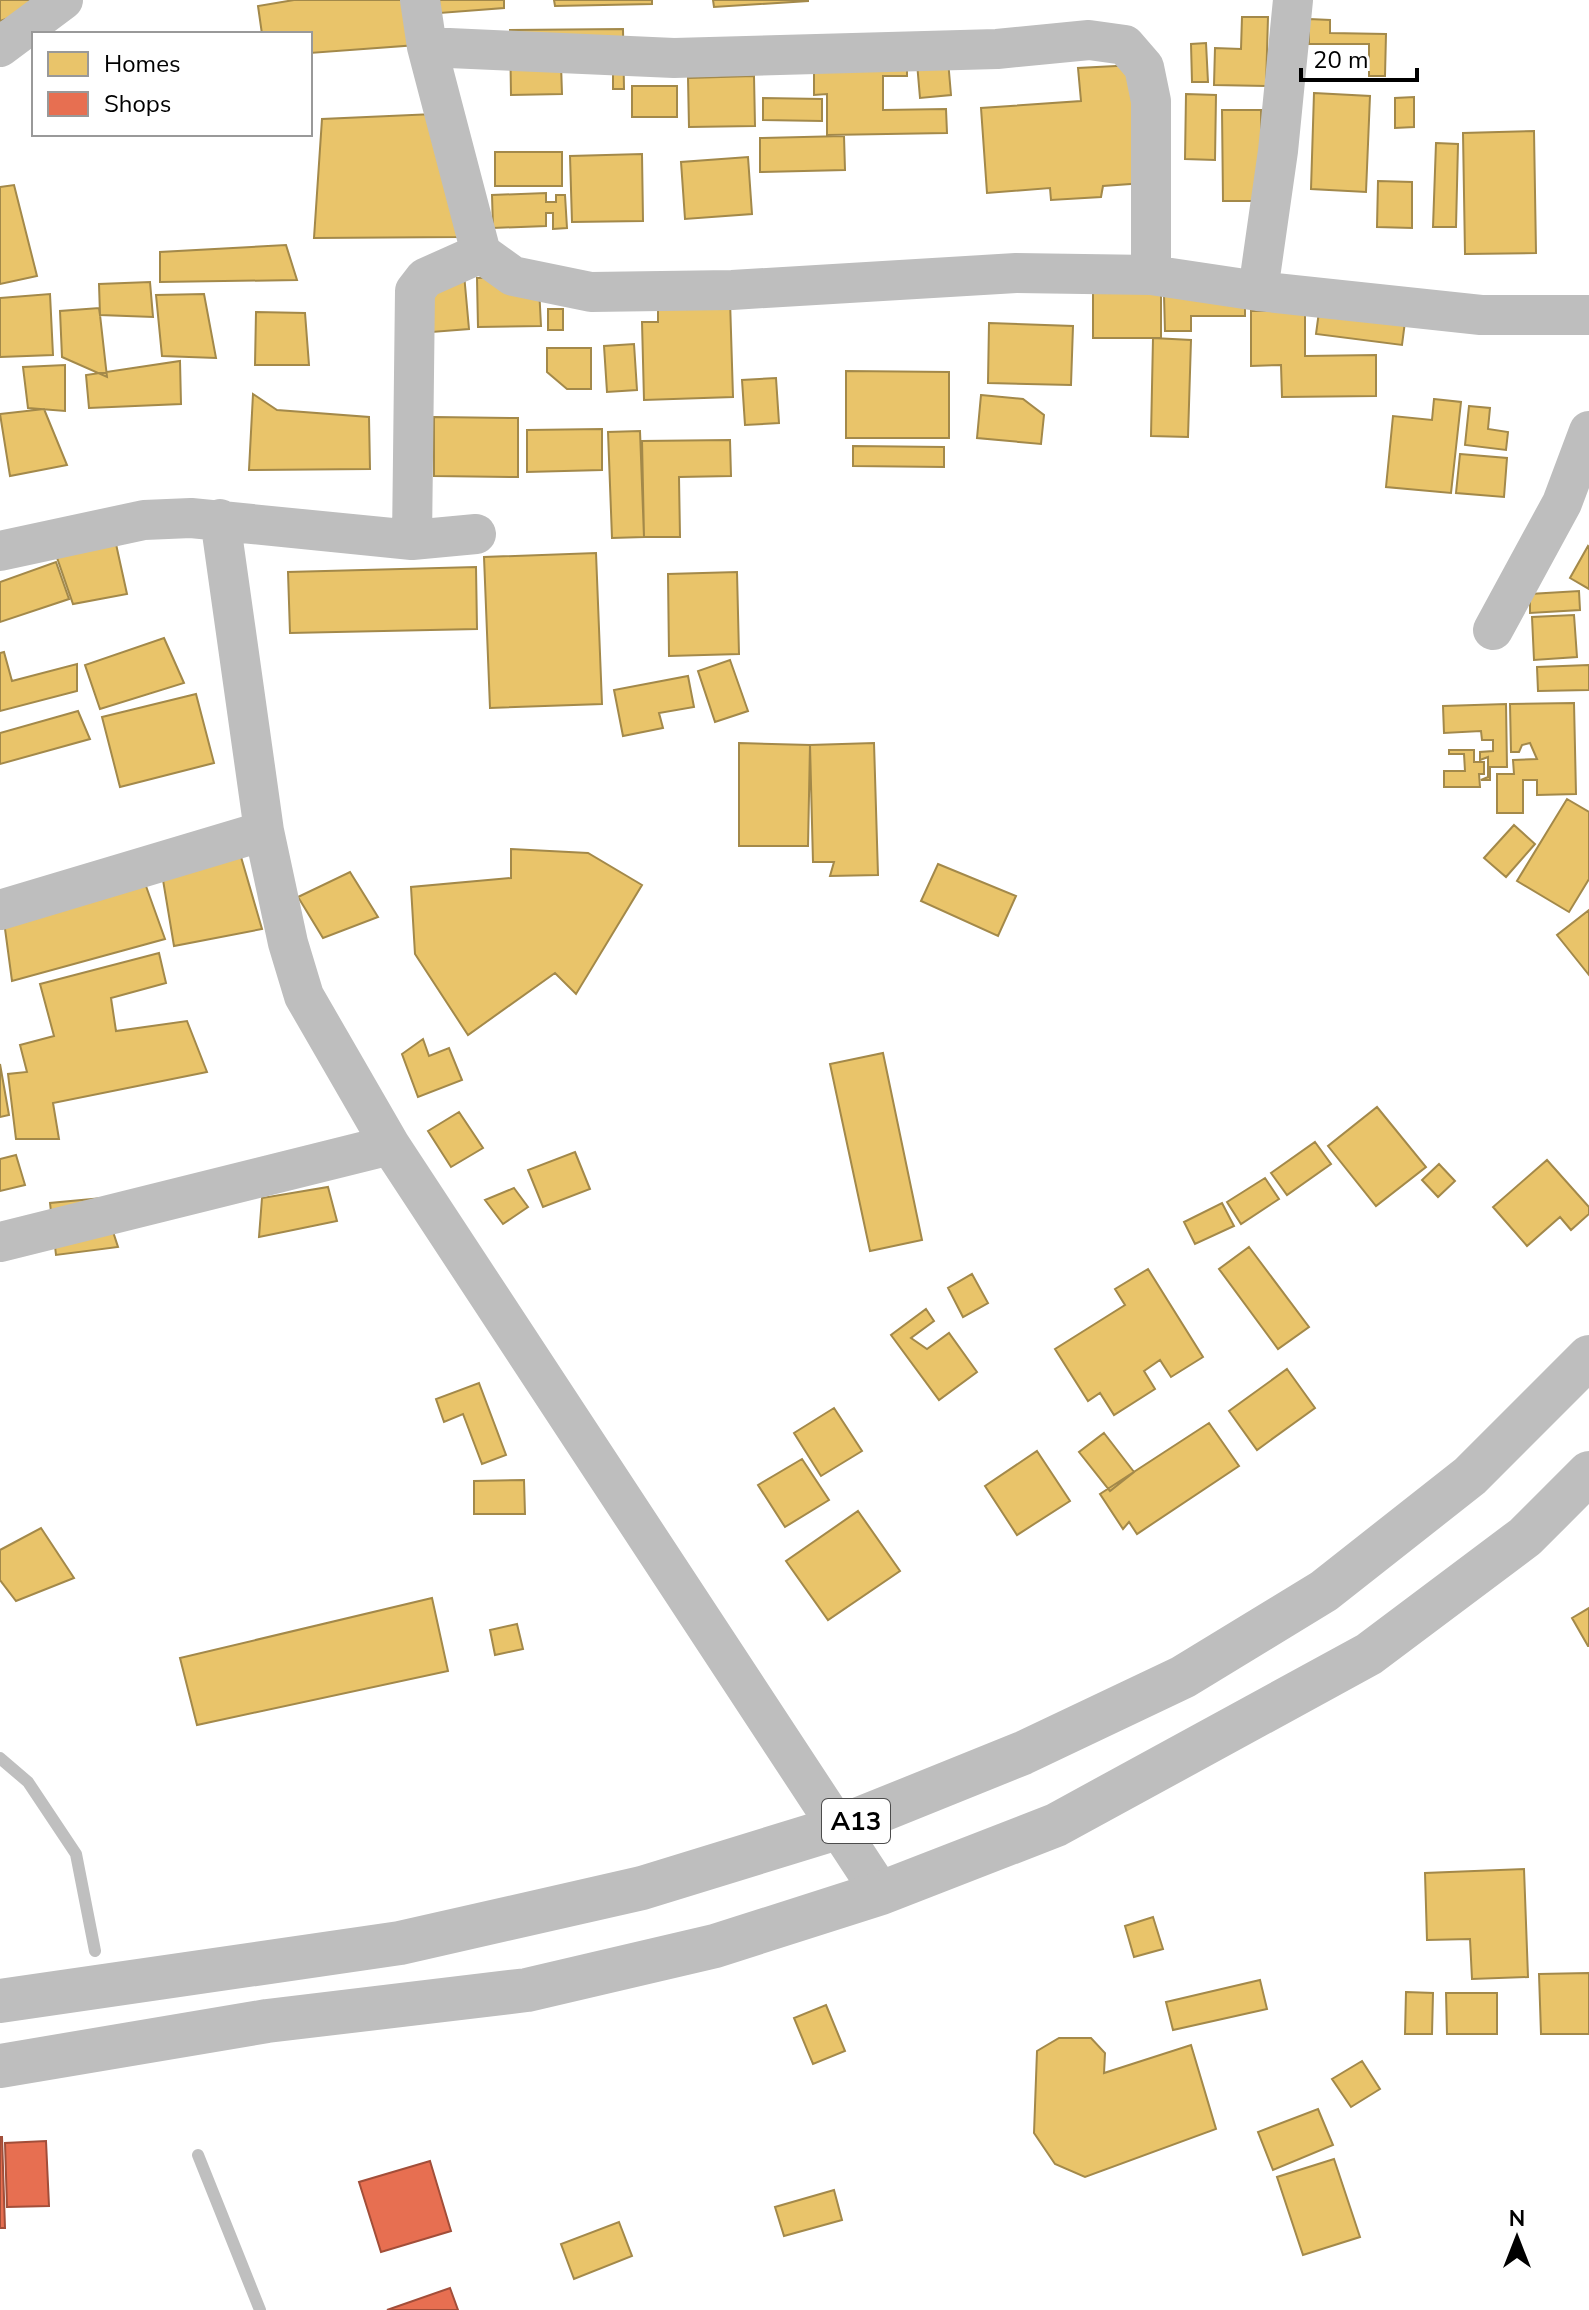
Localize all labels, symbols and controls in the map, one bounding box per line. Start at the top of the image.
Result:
legend [32,32,312,136]
scale bar [1301,32,1417,82]
text: 20 m [1313,44,1369,76]
text: Homes [104,48,180,80]
text: Shops [104,88,171,120]
road number: A13 [822,1799,890,1843]
north arrow [1477,2198,1557,2278]
text: N [1509,2204,1525,2234]

